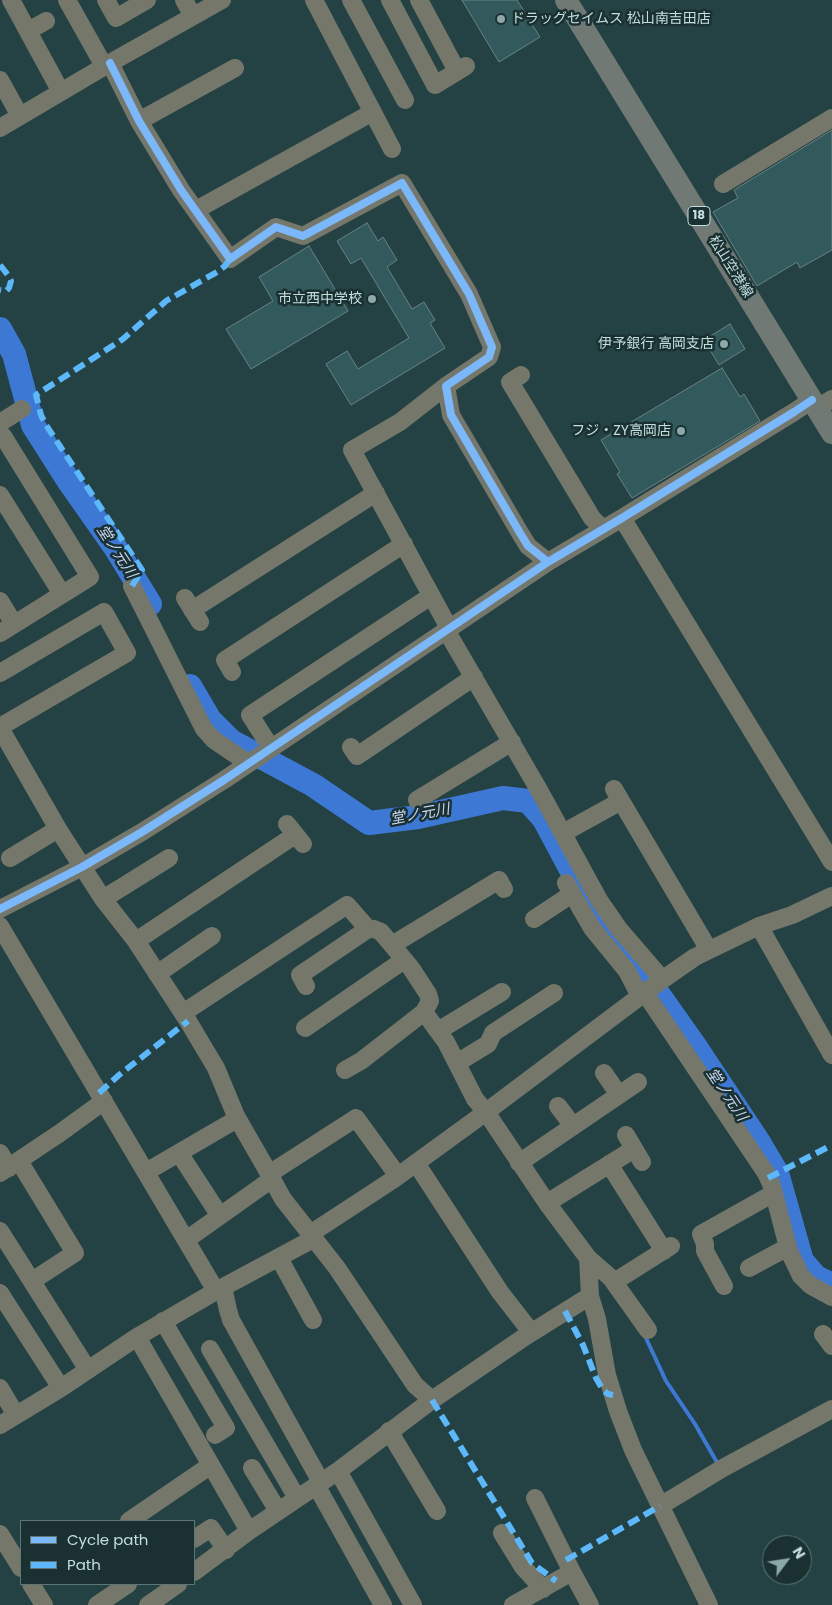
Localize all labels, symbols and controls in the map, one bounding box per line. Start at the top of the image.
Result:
place label: ドラッグセイムス 松山南吉田店 [511,11,711,27]
marker: ドラッグセイムス 松山南吉田店 [495,13,507,25]
road number: 18 [688,207,710,226]
street label: 松山空港線 [704,233,756,301]
place label: 市立西中学校 [278,291,362,307]
marker: 市立西中学校 [366,293,378,305]
place label: 伊予銀行 高岡支店 [598,336,714,352]
marker: 伊予銀行 高岡支店 [718,338,730,350]
place label: フジ・ZY高岡店 [571,423,671,439]
marker: フジ・ZY高岡店 [675,425,687,437]
water label: 堂ノ元川 [92,522,140,582]
water label: 堂ノ元川 [389,801,451,829]
water label: 堂ノ元川 [702,1065,750,1125]
legend [20,1520,195,1585]
text: Cycle path [67,1529,148,1550]
north arrow [762,1535,812,1585]
text: N [788,1543,810,1562]
text: Path [67,1554,101,1575]

